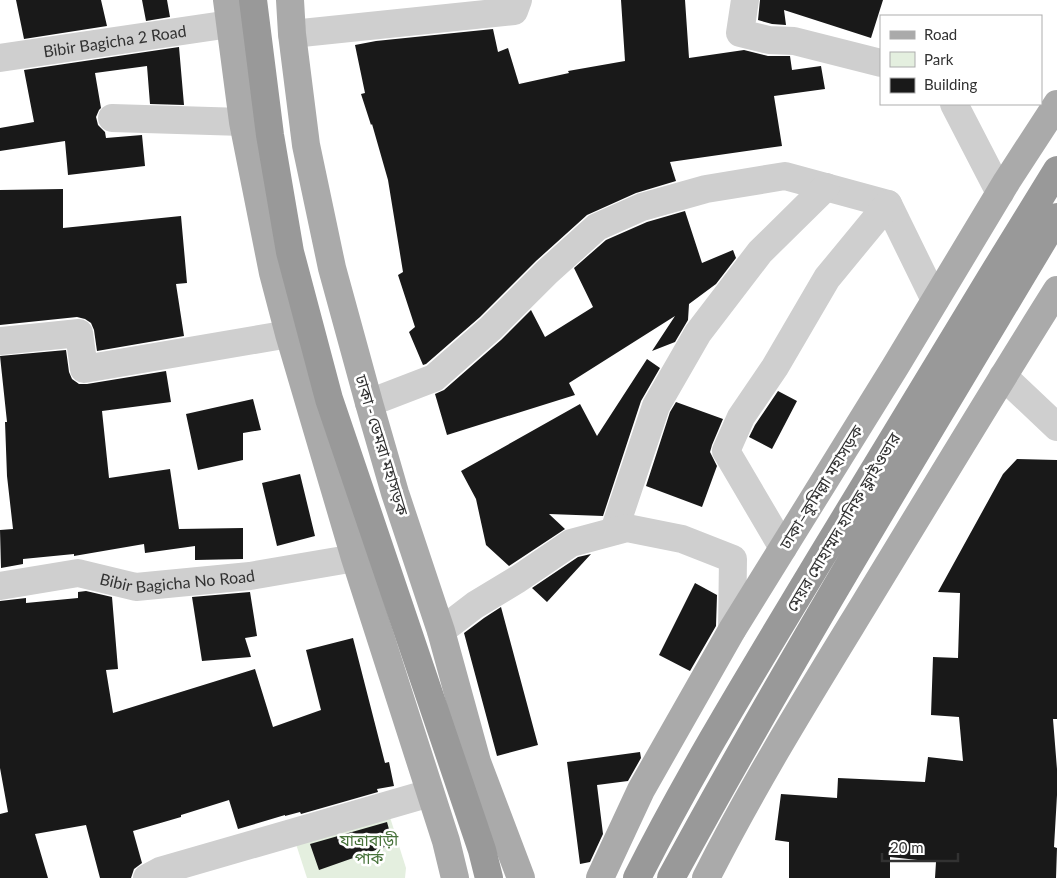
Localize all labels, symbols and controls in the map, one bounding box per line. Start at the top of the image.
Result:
legend [880,15,1042,105]
street label: Bibir Bagicha 2 Road [42,21,187,60]
text: Road [924,25,957,43]
text: Park [924,50,954,68]
text: Building [924,75,977,93]
street label: ঢাকা - ডেমরা মহাসড়ক [352,371,413,518]
street label: ঢাকা–কুমিল্লা মহাসড়ক [774,420,868,553]
street label: মেয়র মোহাম্মদ হানিফ ফ্লাইওভার [782,429,904,615]
street label: Bibir Bagicha No Road [98,565,256,596]
park label: যাত্রাবাড়ী পার্ক [339,830,399,867]
scale bar [882,830,958,862]
text: 20 m [890,838,924,856]

